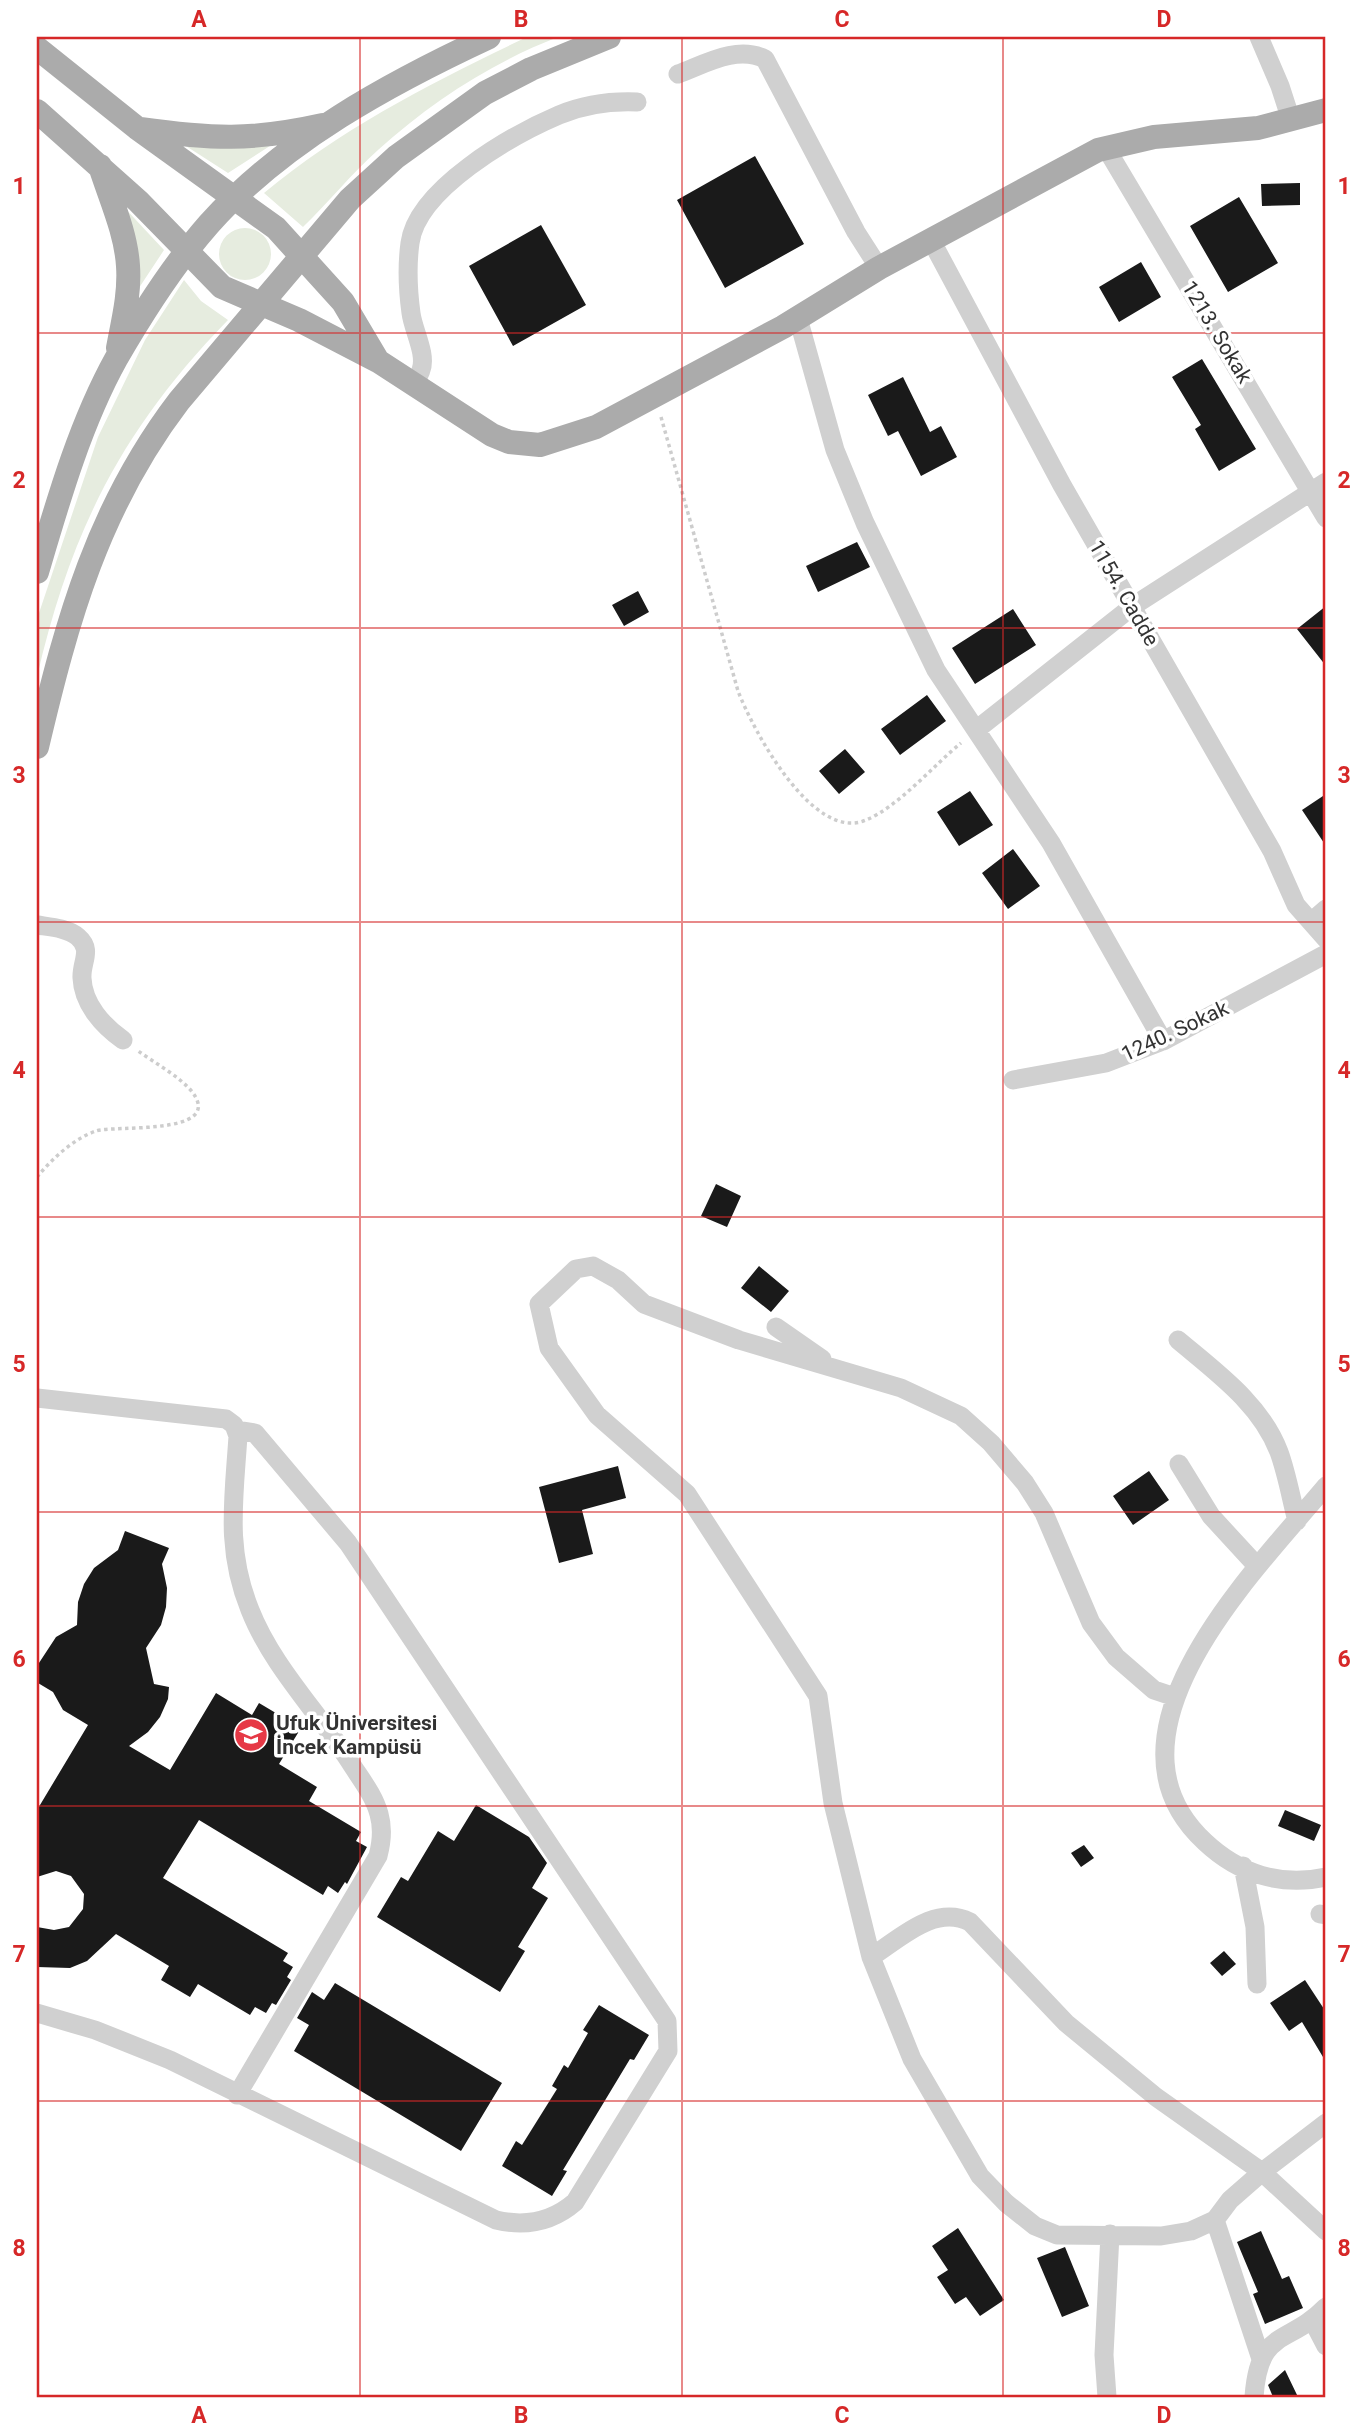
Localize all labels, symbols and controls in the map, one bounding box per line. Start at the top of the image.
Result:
text: A [191,6,207,33]
text: B [514,6,528,33]
text: C [834,6,850,33]
text: D [1157,6,1171,33]
text: 1 [12,173,26,200]
text: 1 [1337,173,1351,200]
street label: 1213. Sokak [1177,276,1257,388]
text: 2 [12,467,26,494]
text: 2 [1337,467,1351,494]
street label: 1154. Cadde [1084,536,1164,650]
text: 3 [12,762,26,789]
text: 3 [1337,762,1351,789]
street label: 1240. Sokak [1118,996,1233,1066]
text: 4 [12,1057,26,1084]
text: 4 [1337,1057,1351,1084]
text: 5 [12,1351,26,1378]
text: 5 [1337,1351,1351,1378]
text: 6 [12,1646,26,1673]
text: 6 [1337,1646,1351,1673]
place label: Ufuk Üniversitesi İncek Kampüsü [276,1711,437,1759]
school or university icon: Ufuk Üniversitesi İncek Kampüsü [232,1716,270,1754]
text: 7 [12,1941,26,1968]
text: 7 [1337,1941,1351,1968]
text: 8 [12,2235,26,2262]
text: 8 [1337,2235,1351,2262]
text: A [191,2402,207,2429]
text: B [514,2402,528,2429]
text: C [834,2402,850,2429]
text: D [1157,2402,1171,2429]

